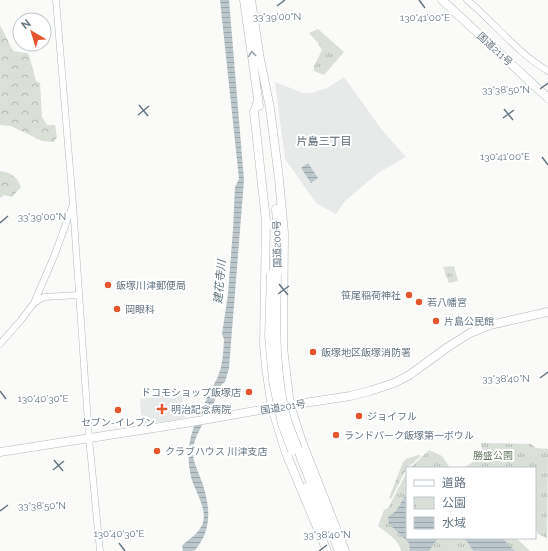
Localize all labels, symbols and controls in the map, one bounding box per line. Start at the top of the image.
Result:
text: 33°39'00"N [253,11,301,22]
north arrow [12,12,52,52]
text: 130°41'00"E [400,12,450,23]
text: N [19,17,33,32]
street label: 国道211号 [475,30,515,68]
one-way arrow [248,51,257,57]
text: 33°38'50"N [482,84,530,95]
district label: 片島三丁目 [297,135,352,148]
text: 130°41'00"E [480,151,530,162]
text: 33°39'00"N [18,211,66,222]
street label: 国道200号 [271,220,283,268]
water label: 建花寺川 [212,259,228,304]
marker: 飯塚川津郵便局 [103,280,113,290]
place label: 飯塚川津郵便局 [116,280,186,291]
place label: 笹尾稲荷神社 [341,290,401,301]
marker: 笹尾稲荷神社 [404,290,414,300]
marker: 若八幡宮 [414,297,424,307]
place label: 若八幡宮 [427,297,467,308]
marker: 岡眼科 [112,304,122,314]
place label: 岡眼科 [125,304,155,315]
marker: 片島公民館 [431,316,441,326]
place label: 片島公民館 [444,316,494,327]
marker: 飯塚地区飯塚消防署 [308,347,318,357]
place label: 飯塚地区飯塚消防署 [321,347,411,358]
text: 33°38'40"N [482,373,530,384]
place label: ドコモショップ飯塚店 [141,387,241,398]
marker: ドコモショップ飯塚店 [244,387,254,397]
text: 130°40'30"E [17,393,69,404]
street label: 国道201号 [260,398,306,416]
marker: 明治記念病院 [156,403,168,415]
place label: 明治記念病院 [171,404,231,415]
marker: セブン-イレブン [113,405,123,415]
marker: ジョイフル [354,411,364,421]
place label: ジョイフル [367,411,417,422]
place label: セブン-イレブン [81,417,155,428]
marker: ランドパーク飯塚第一ボウル [331,430,341,440]
place label: ランドパーク飯塚第一ボウル [344,430,474,441]
marker: クラブハウス 川津支店 [152,446,162,456]
place label: クラブハウス 川津支店 [165,446,268,457]
park label: 勝盛公園 [473,450,513,461]
legend [406,467,536,539]
text: 道路 [442,476,466,490]
text: 公園 [442,496,466,510]
text: 33°38'50"N [18,500,66,511]
text: 水域 [442,516,466,530]
text: 130°40'30"E [93,528,145,539]
text: 33°38'40"N [303,529,351,540]

